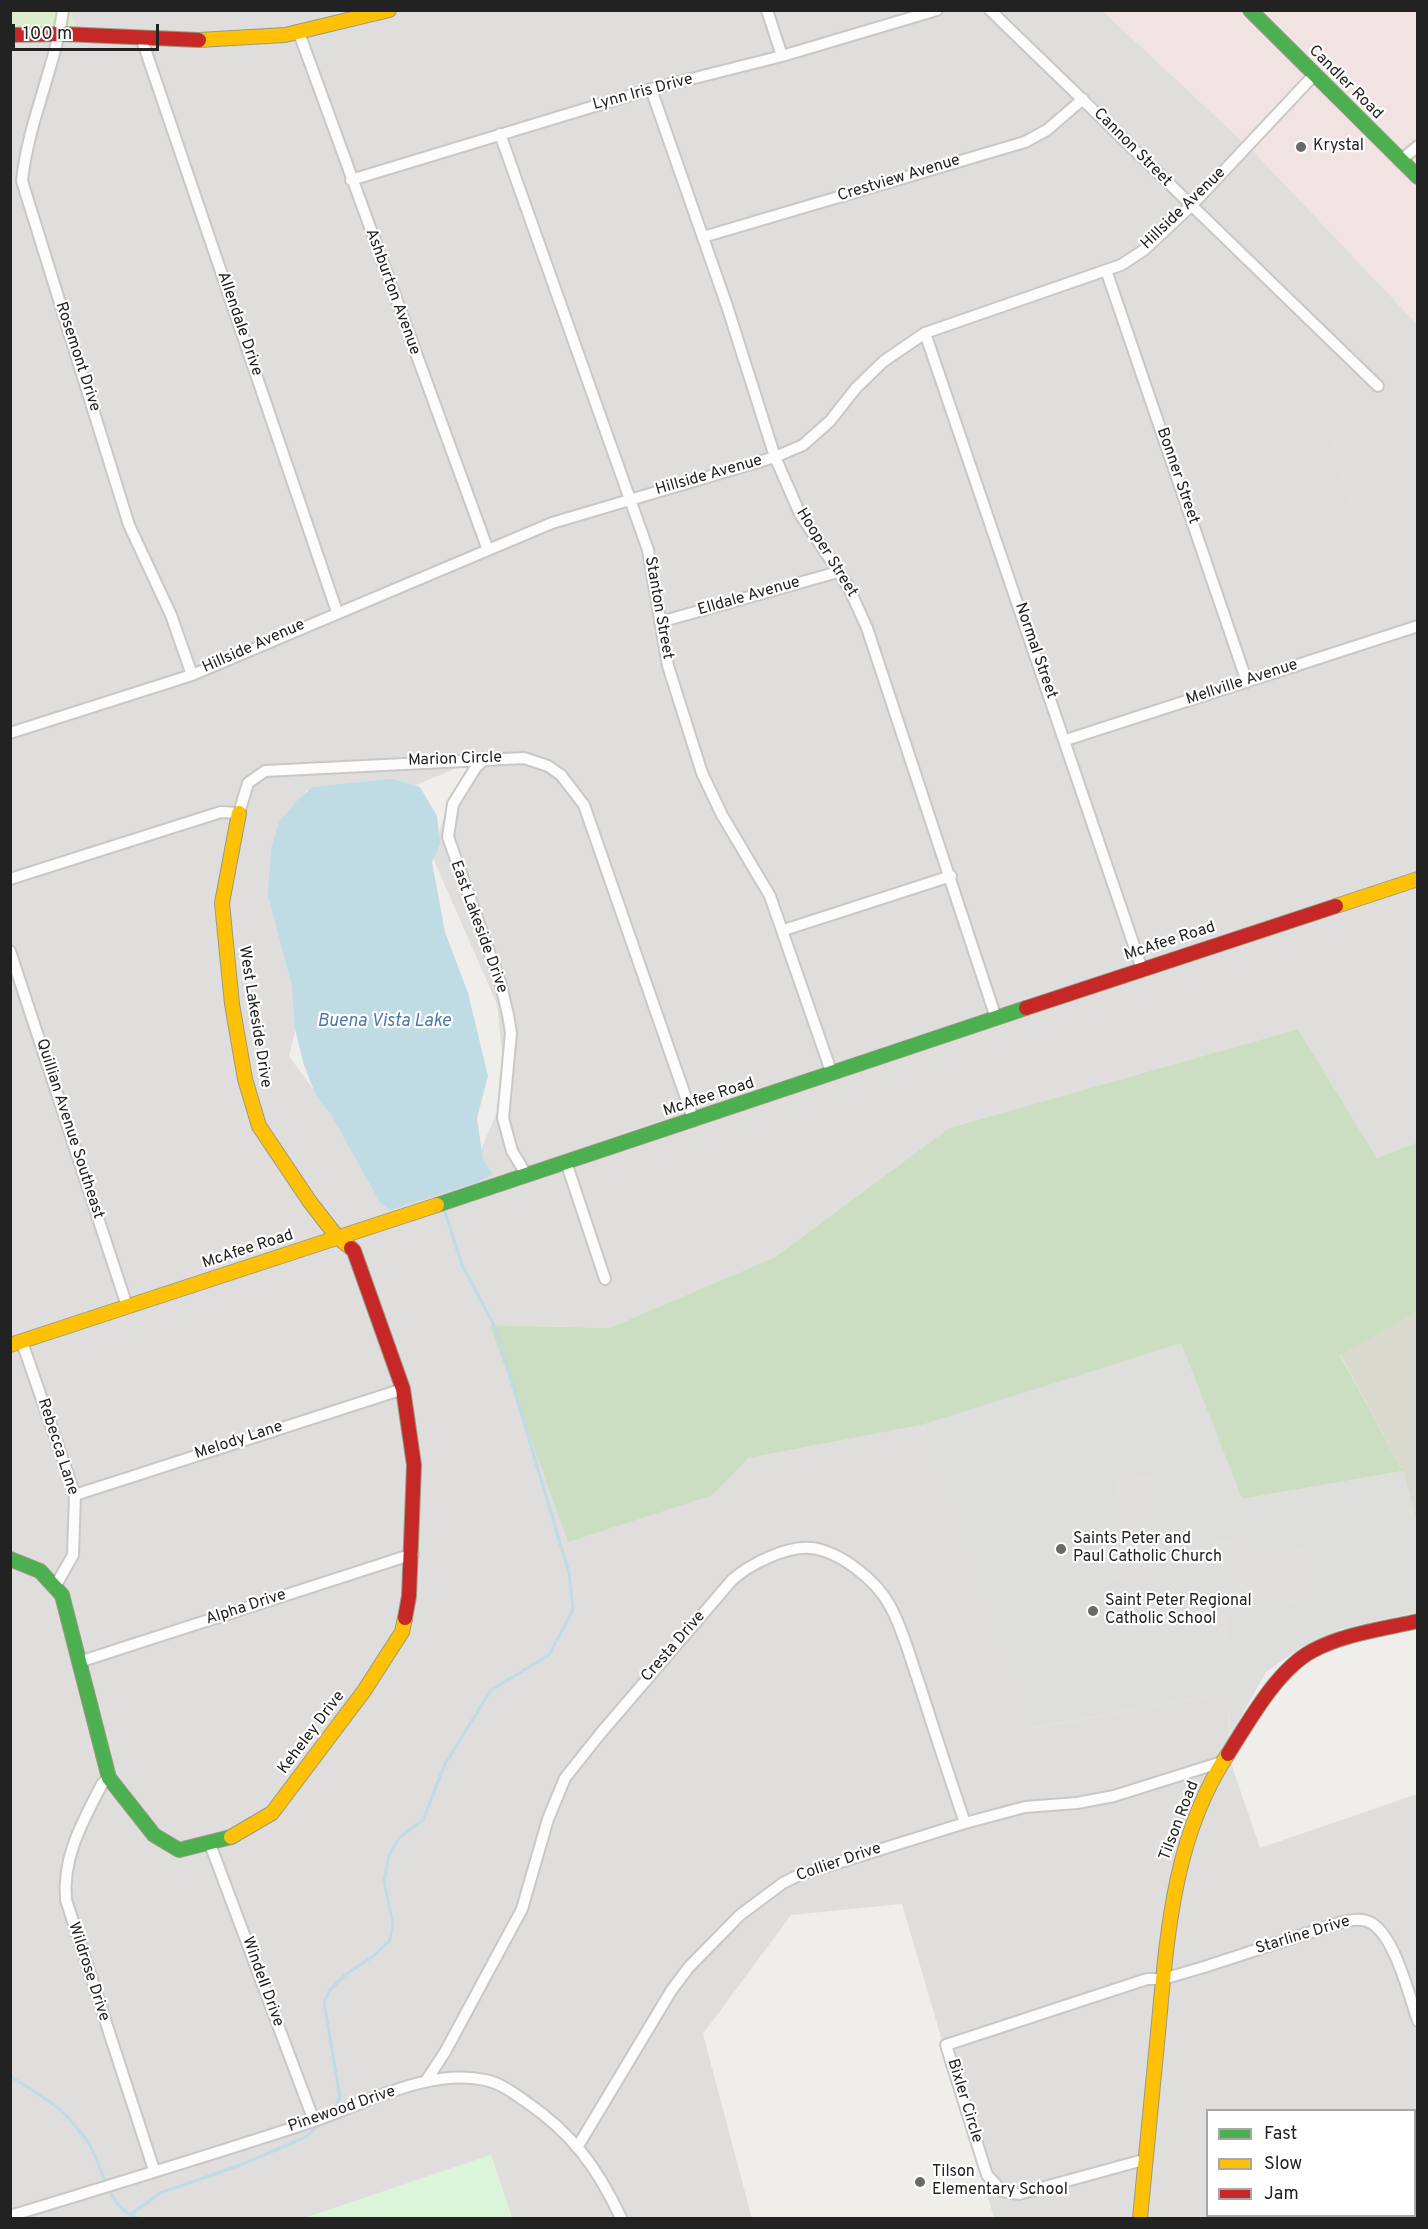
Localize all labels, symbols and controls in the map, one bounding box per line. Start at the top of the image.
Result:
scale bar [15,12,162,50]
text: 100 m [23,23,72,46]
street label: Candler Road [1304,42,1386,124]
street label: Lynn Iris Drive [591,70,695,116]
street label: Cannon Street [1089,105,1175,191]
place label: Krystal [1313,137,1364,157]
marker: Krystal [1294,140,1308,154]
street label: Crestview Avenue [835,151,963,207]
street label: Hillside Avenue [1138,164,1230,254]
street label: Ashburton Avenue [360,226,424,358]
street label: Allendale Drive [212,269,266,379]
street label: Rosemont Drive [50,300,104,414]
street label: Bonner Street [1152,425,1202,527]
street label: Hillside Avenue [653,452,765,500]
street label: Hooper Street [791,505,861,601]
street label: Stanton Street [639,555,677,661]
street label: Elldale Avenue [696,573,802,621]
street label: Normal Street [1010,600,1060,702]
street label: Hillside Avenue [200,616,308,678]
street label: Mellville Avenue [1184,656,1300,710]
street label: Marion Circle [408,749,502,771]
street label: East Lakeside Drive [445,858,511,996]
street label: McAfee Road [1122,918,1218,966]
street label: West Lakeside Drive [233,945,275,1089]
water label: Buena Vista Lake [317,1011,451,1033]
street label: Quillian Avenue Southeast [31,1036,107,1222]
street label: McAfee Road [661,1074,757,1122]
street label: McAfee Road [200,1226,296,1274]
street label: Rebecca Lane [32,1396,82,1498]
street label: Melody Lane [193,1418,285,1464]
place label: Saints Peter and Paul Catholic Church [1073,1530,1222,1568]
marker: Saints Peter and Paul Catholic Church [1054,1542,1068,1556]
street label: Alpha Drive [203,1586,289,1630]
place label: Saint Peter Regional Catholic School [1105,1592,1252,1630]
marker: Saint Peter Regional Catholic School [1086,1604,1100,1618]
street label: Cresta Drive [638,1608,710,1686]
street label: Keheley Drive [274,1688,350,1778]
street label: Tilson Road [1156,1779,1204,1863]
street label: Collier Drive [794,1840,884,1886]
street label: Starline Drive [1253,1913,1353,1959]
street label: Wildrose Drive [63,1920,113,2024]
street label: Windell Drive [237,1934,287,2030]
street label: Bixler Circle [942,2057,986,2145]
street label: Pinewood Drive [286,2083,398,2137]
legend [1206,2109,1416,2217]
text: Fast [1264,2123,1297,2146]
text: Slow [1264,2153,1302,2176]
place label: Tilson Elementary School [932,2163,1068,2201]
marker: Tilson Elementary School [913,2175,927,2189]
text: Jam [1264,2183,1299,2206]

